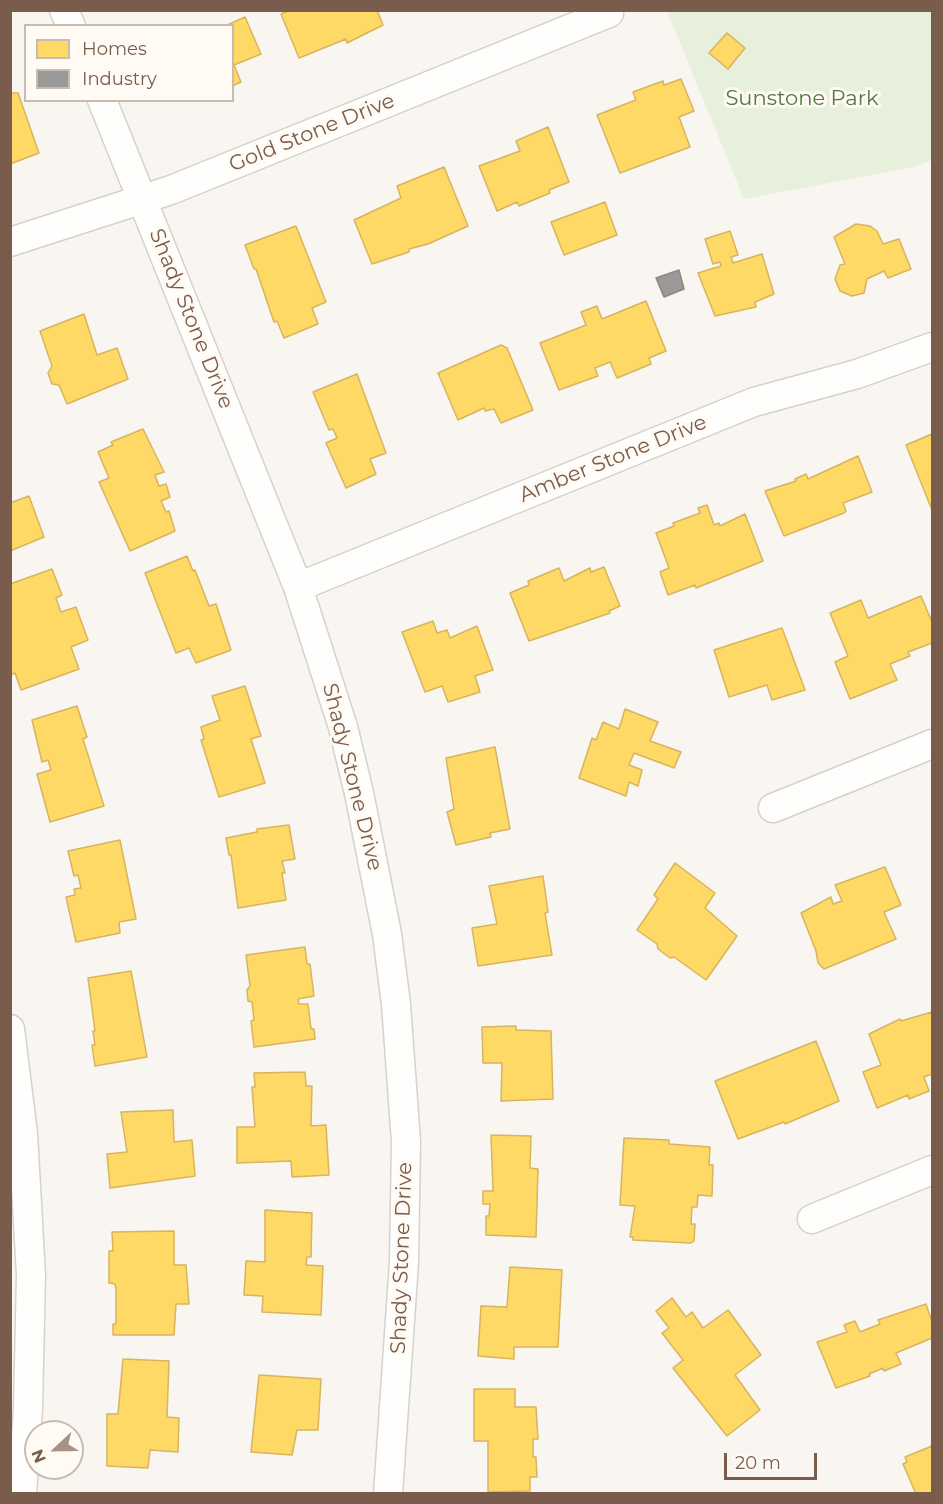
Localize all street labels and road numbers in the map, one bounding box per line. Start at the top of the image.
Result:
street label: Gold Stone Drive [226,88,398,178]
street label: Shady Stone Drive [143,225,239,413]
street label: Amber Stone Drive [516,410,710,508]
street label: Shady Stone Drive [317,681,387,873]
street label: Shady Stone Drive [386,1162,418,1354]

